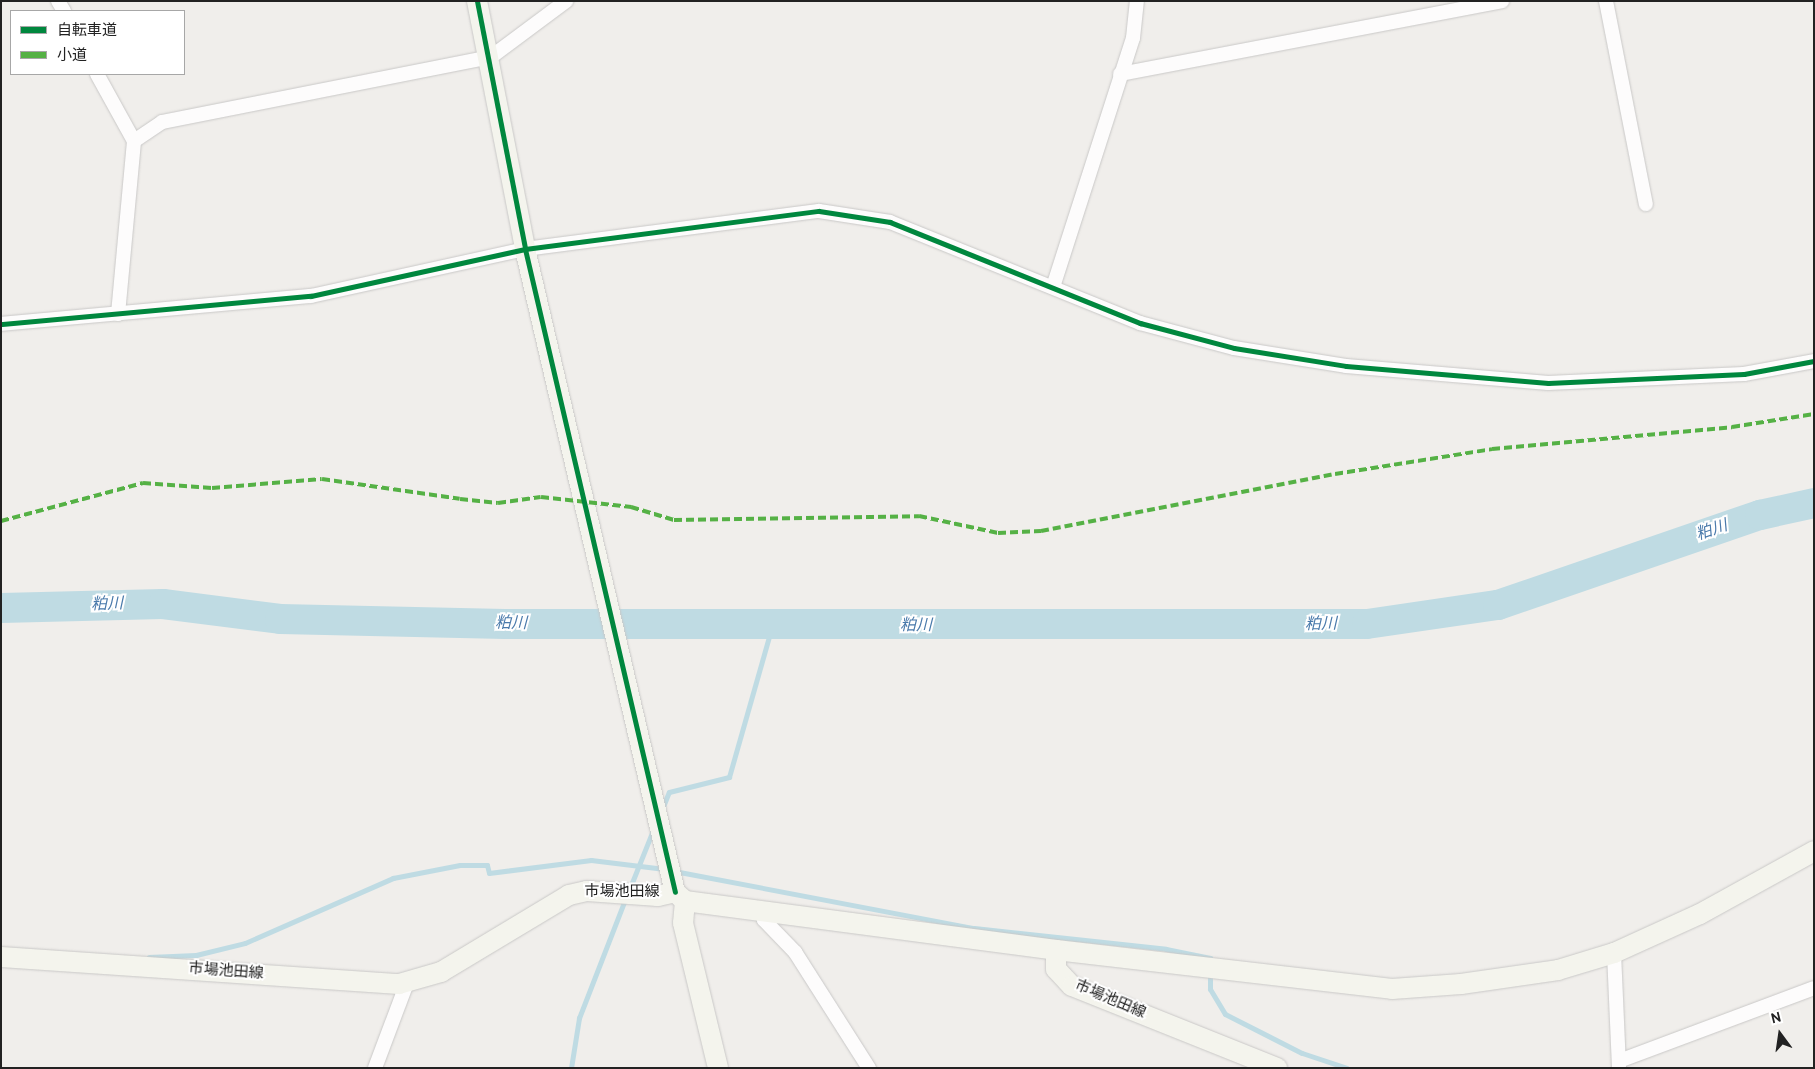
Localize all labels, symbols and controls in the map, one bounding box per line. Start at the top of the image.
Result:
legend [10,10,185,75]
text: 自転車道 [57,22,117,41]
text: 小道 [57,47,87,66]
water label: 粕川 [1694,517,1730,545]
water label: 粕川 [91,595,123,615]
water label: 粕川 [495,614,527,634]
water label: 粕川 [1305,615,1337,635]
water label: 粕川 [900,616,932,636]
street label: 市場池田線 [585,884,659,902]
street label: 市場池田線 [188,960,264,984]
street label: 市場池田線 [1072,977,1148,1023]
north arrow [1755,1009,1805,1059]
text: N [1769,1009,1783,1028]

